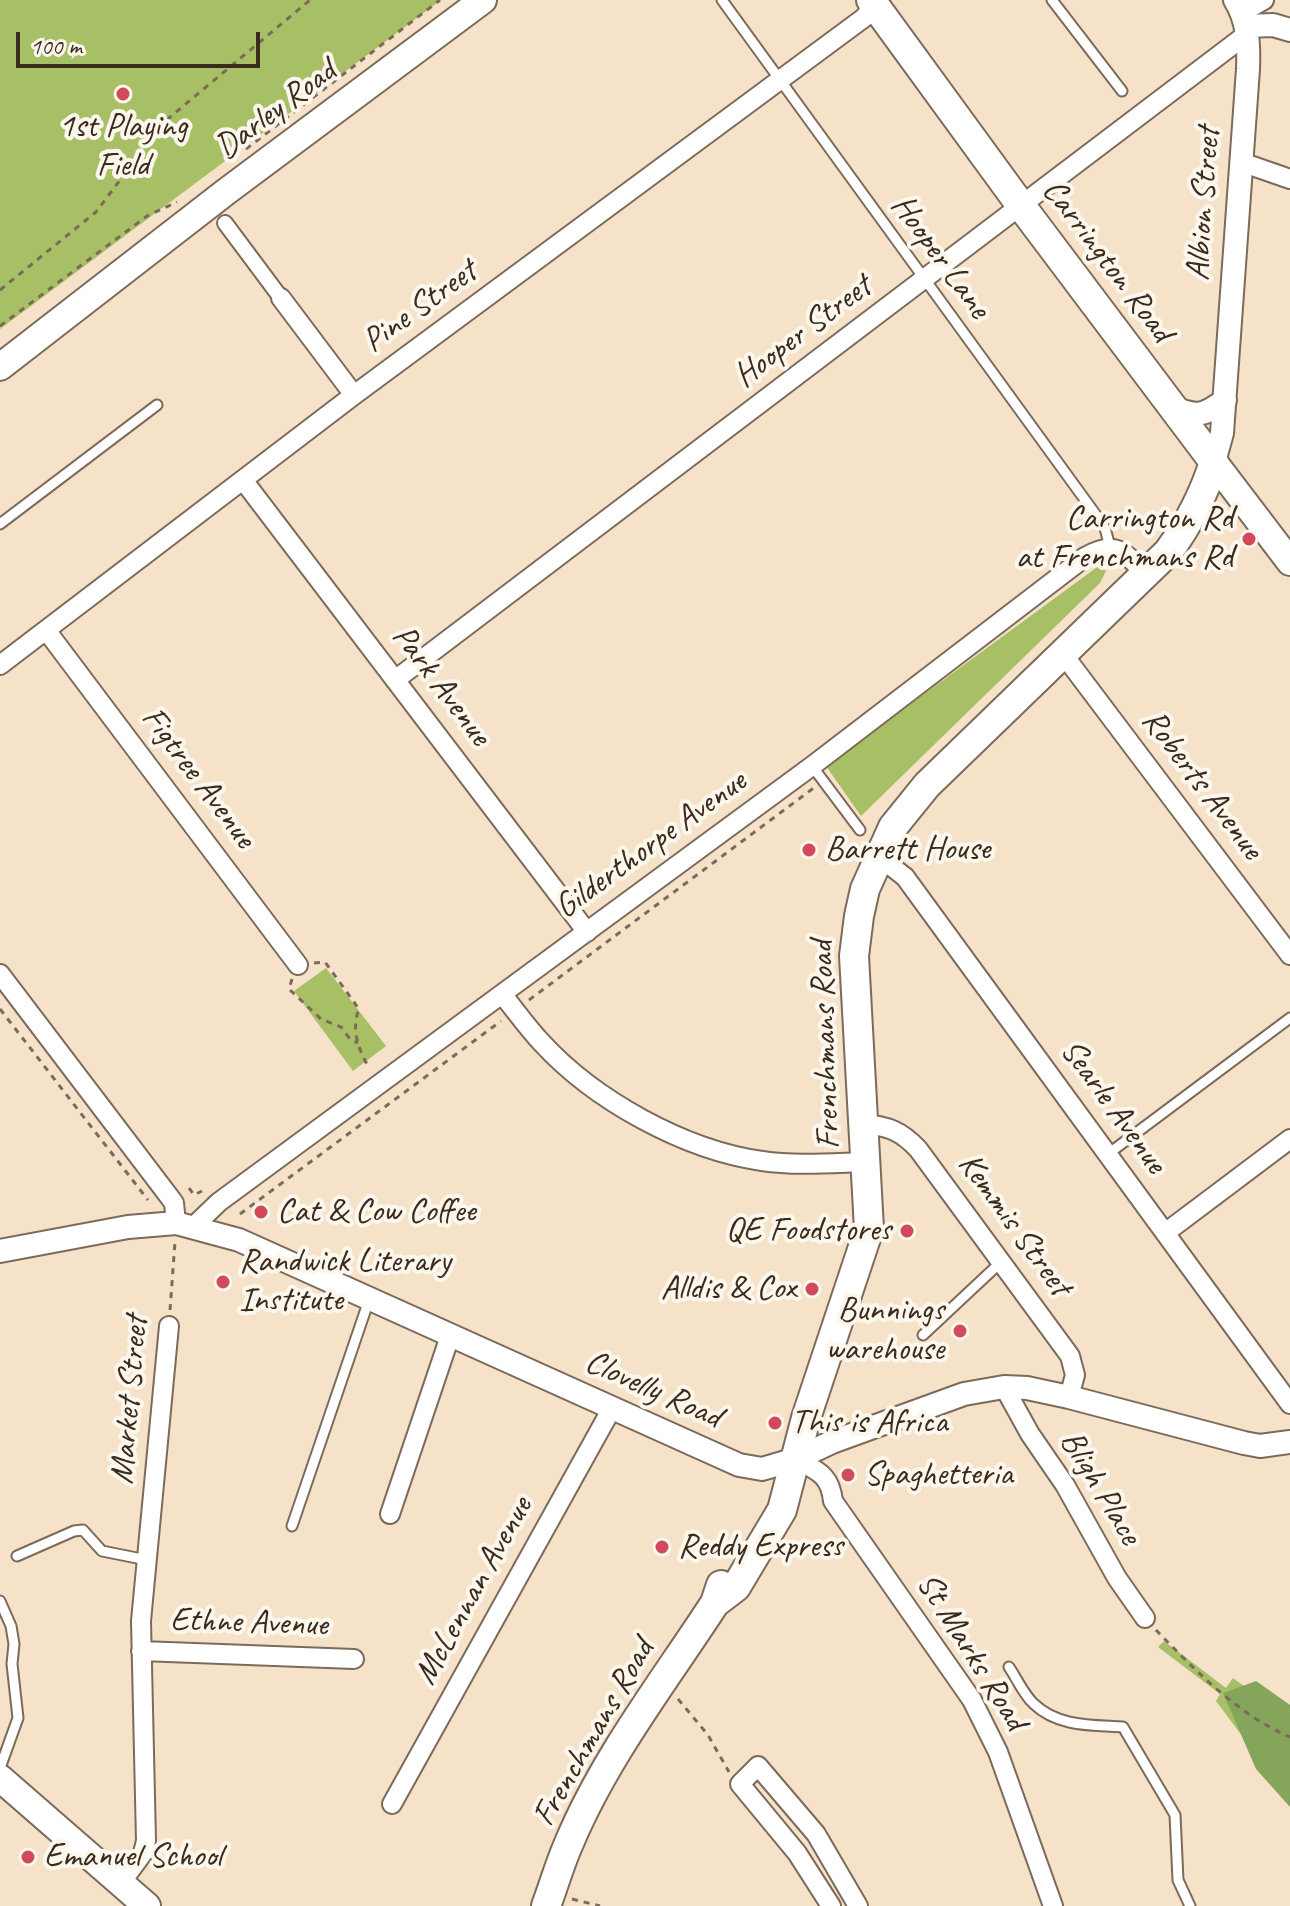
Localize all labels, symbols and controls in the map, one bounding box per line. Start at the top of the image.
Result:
scale bar [20,16,264,66]
text: 100 m [30,31,82,61]
street label: Darley Road [208,51,344,169]
marker: 1st Playing Field [114,85,132,103]
place label: 1st Playing Field [59,107,187,186]
street label: Albion Street [1178,126,1230,282]
street label: Carrington Road [1033,172,1181,350]
street label: Hooper Lane [881,187,999,327]
street label: Pine Street [355,252,485,362]
street label: Hooper Street [726,267,880,397]
place label: Carrington Rd at Frenchmans Rd [1016,499,1233,578]
marker: Carrington Rd at Frenchmans Rd [1240,530,1258,548]
street label: Park Avenue [382,618,500,754]
street label: Figtree Avenue [132,699,264,857]
street label: Roberts Avenue [1132,702,1272,868]
street label: Gilderthorpe Avenue [547,762,755,928]
place label: Barrett House [825,830,990,870]
marker: Barrett House [800,841,818,859]
street label: Frenchmans Road [802,940,850,1150]
street label: Searle Avenue [1051,1032,1175,1182]
street label: Kemmis Street [949,1146,1079,1304]
place label: Cat & Cow Coffee [277,1192,475,1232]
marker: Cat & Cow Coffee [252,1203,270,1221]
place label: QE Foodstores [726,1211,891,1251]
marker: QE Foodstores [898,1222,916,1240]
place label: Randwick Literary Institute [239,1242,451,1322]
place label: Alldis & Cox [661,1269,796,1309]
marker: Randwick Literary Institute [214,1273,232,1291]
marker: Alldis & Cox [803,1280,821,1298]
place label: Bunnings warehouse [826,1291,944,1370]
street label: Market Street [102,1314,158,1486]
marker: Bunnings warehouse [951,1322,969,1340]
street label: Clovelly Road [579,1342,727,1438]
place label: This is Africa [791,1403,947,1443]
marker: This is Africa [766,1414,784,1432]
street label: Bligh Place [1050,1424,1150,1552]
place label: Spaghetteria [864,1455,1013,1495]
marker: Spaghetteria [839,1466,857,1484]
street label: McLennan Avenue [406,1490,542,1692]
place label: Reddy Express [678,1527,843,1567]
marker: Reddy Express [653,1538,671,1556]
street label: St Marks Road [907,1566,1035,1738]
street label: Ethne Avenue [170,1600,328,1646]
street label: Frenchmans Road [524,1632,664,1834]
place label: Emanuel School [44,1837,222,1877]
marker: Emanuel School [19,1848,37,1866]

